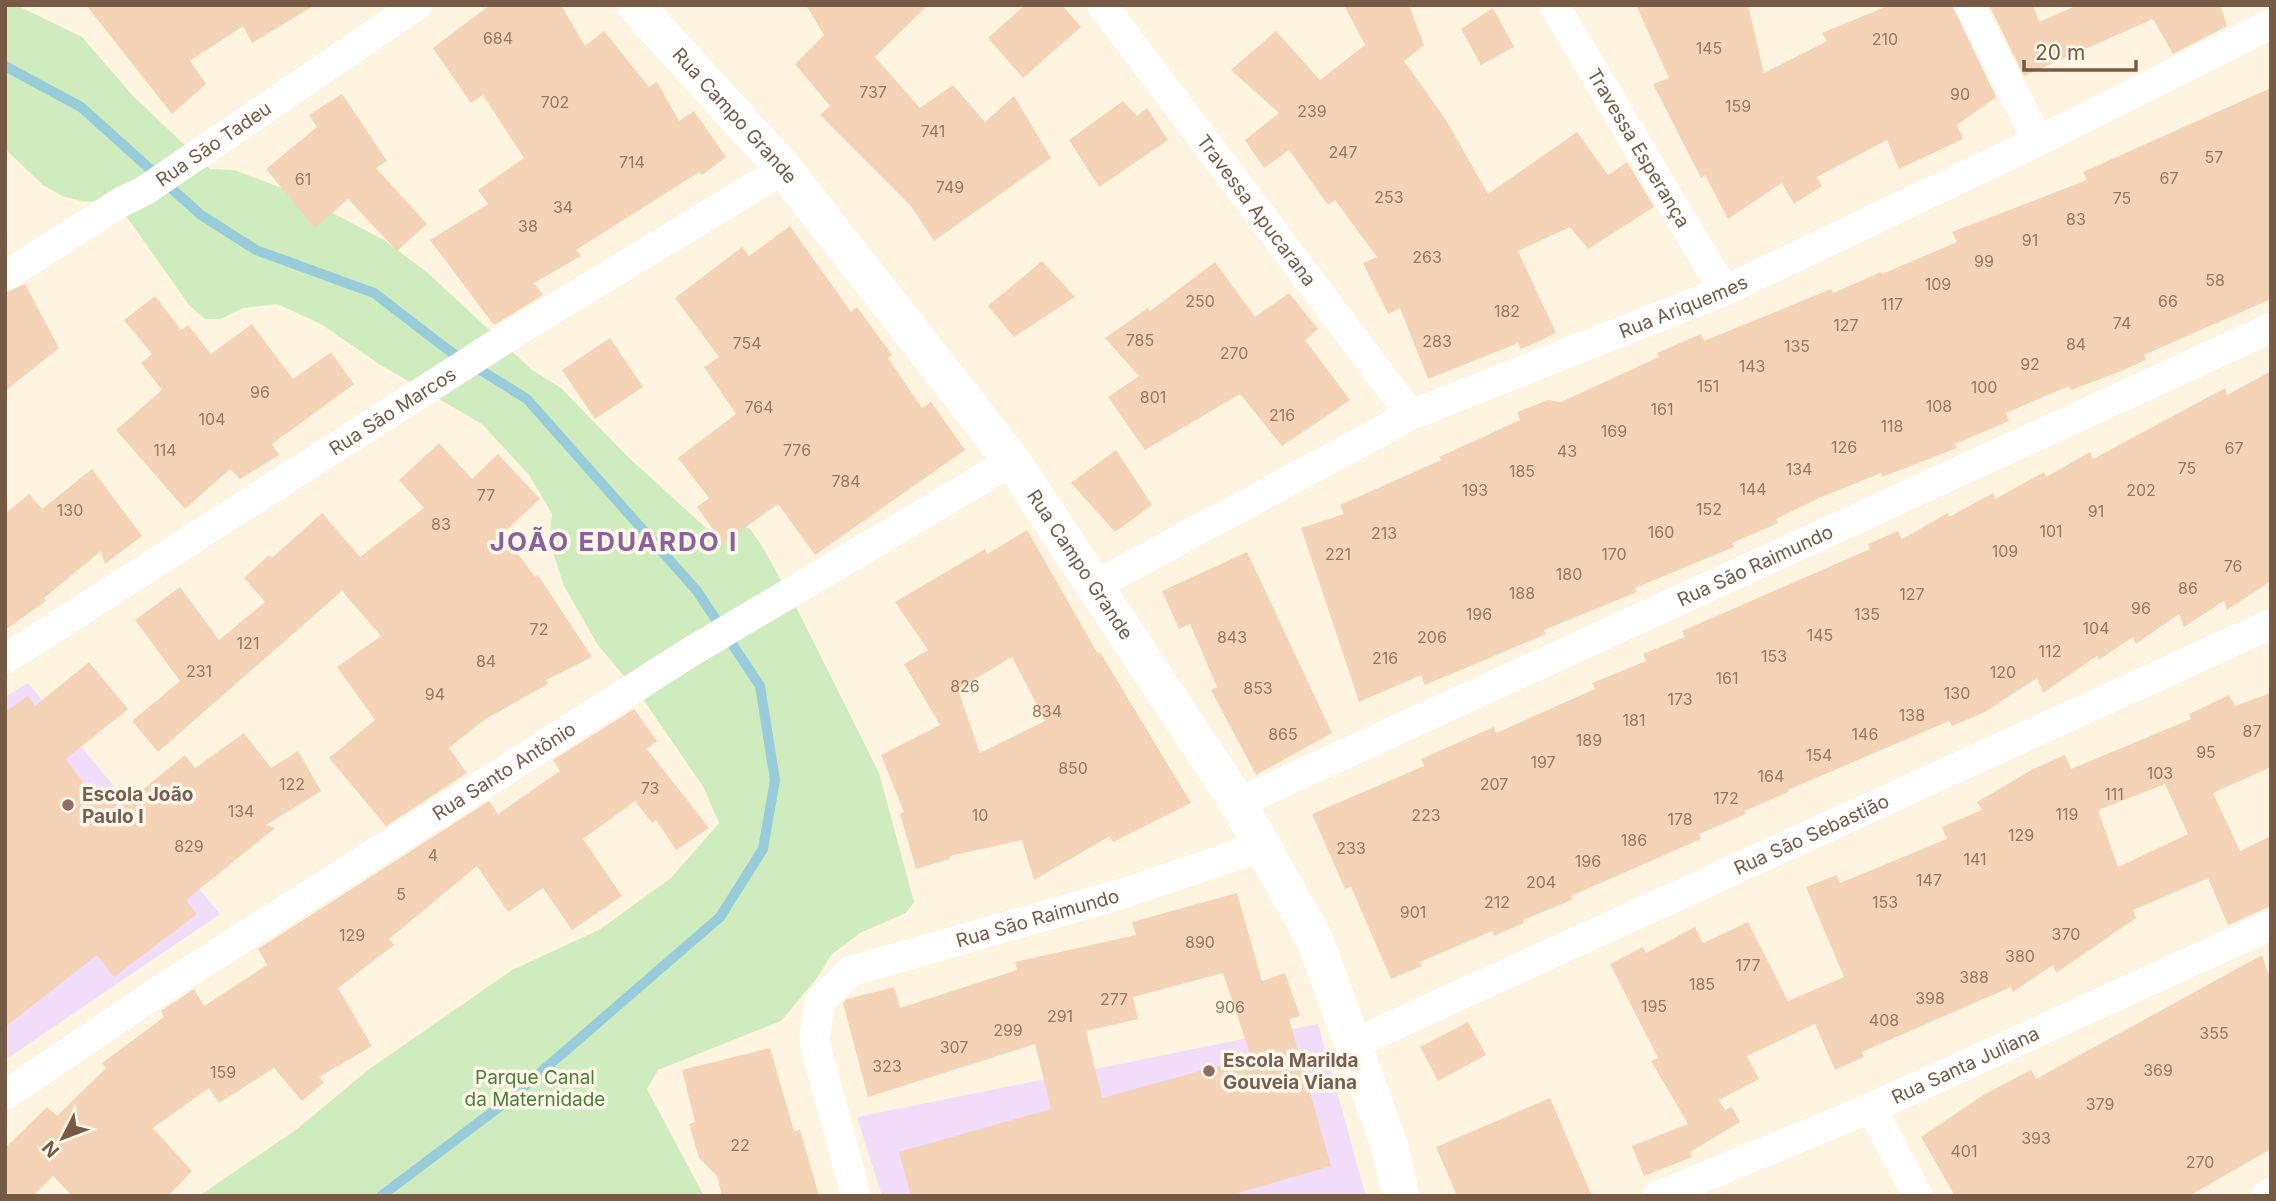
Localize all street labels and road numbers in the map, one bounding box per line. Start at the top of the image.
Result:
street label: Rua Campo Grande [668,43,802,188]
street label: Travessa Esperança [1583,64,1695,231]
street label: Rua São Tadeu [151,96,275,191]
street label: Travessa Apucarana [1192,130,1321,291]
street label: Rua Ariquemes [1616,270,1751,343]
street label: Rua São Marcos [325,362,460,460]
street label: Rua Campo Grande [1022,485,1138,644]
street label: Rua São Raimundo [1674,520,1836,611]
street label: Rua Santo Antônio [428,717,580,825]
street label: Rua São Sebastião [1730,789,1892,880]
street label: Rua São Raimundo [953,884,1122,952]
street label: Rua Santa Juliana [1888,1021,2043,1109]

